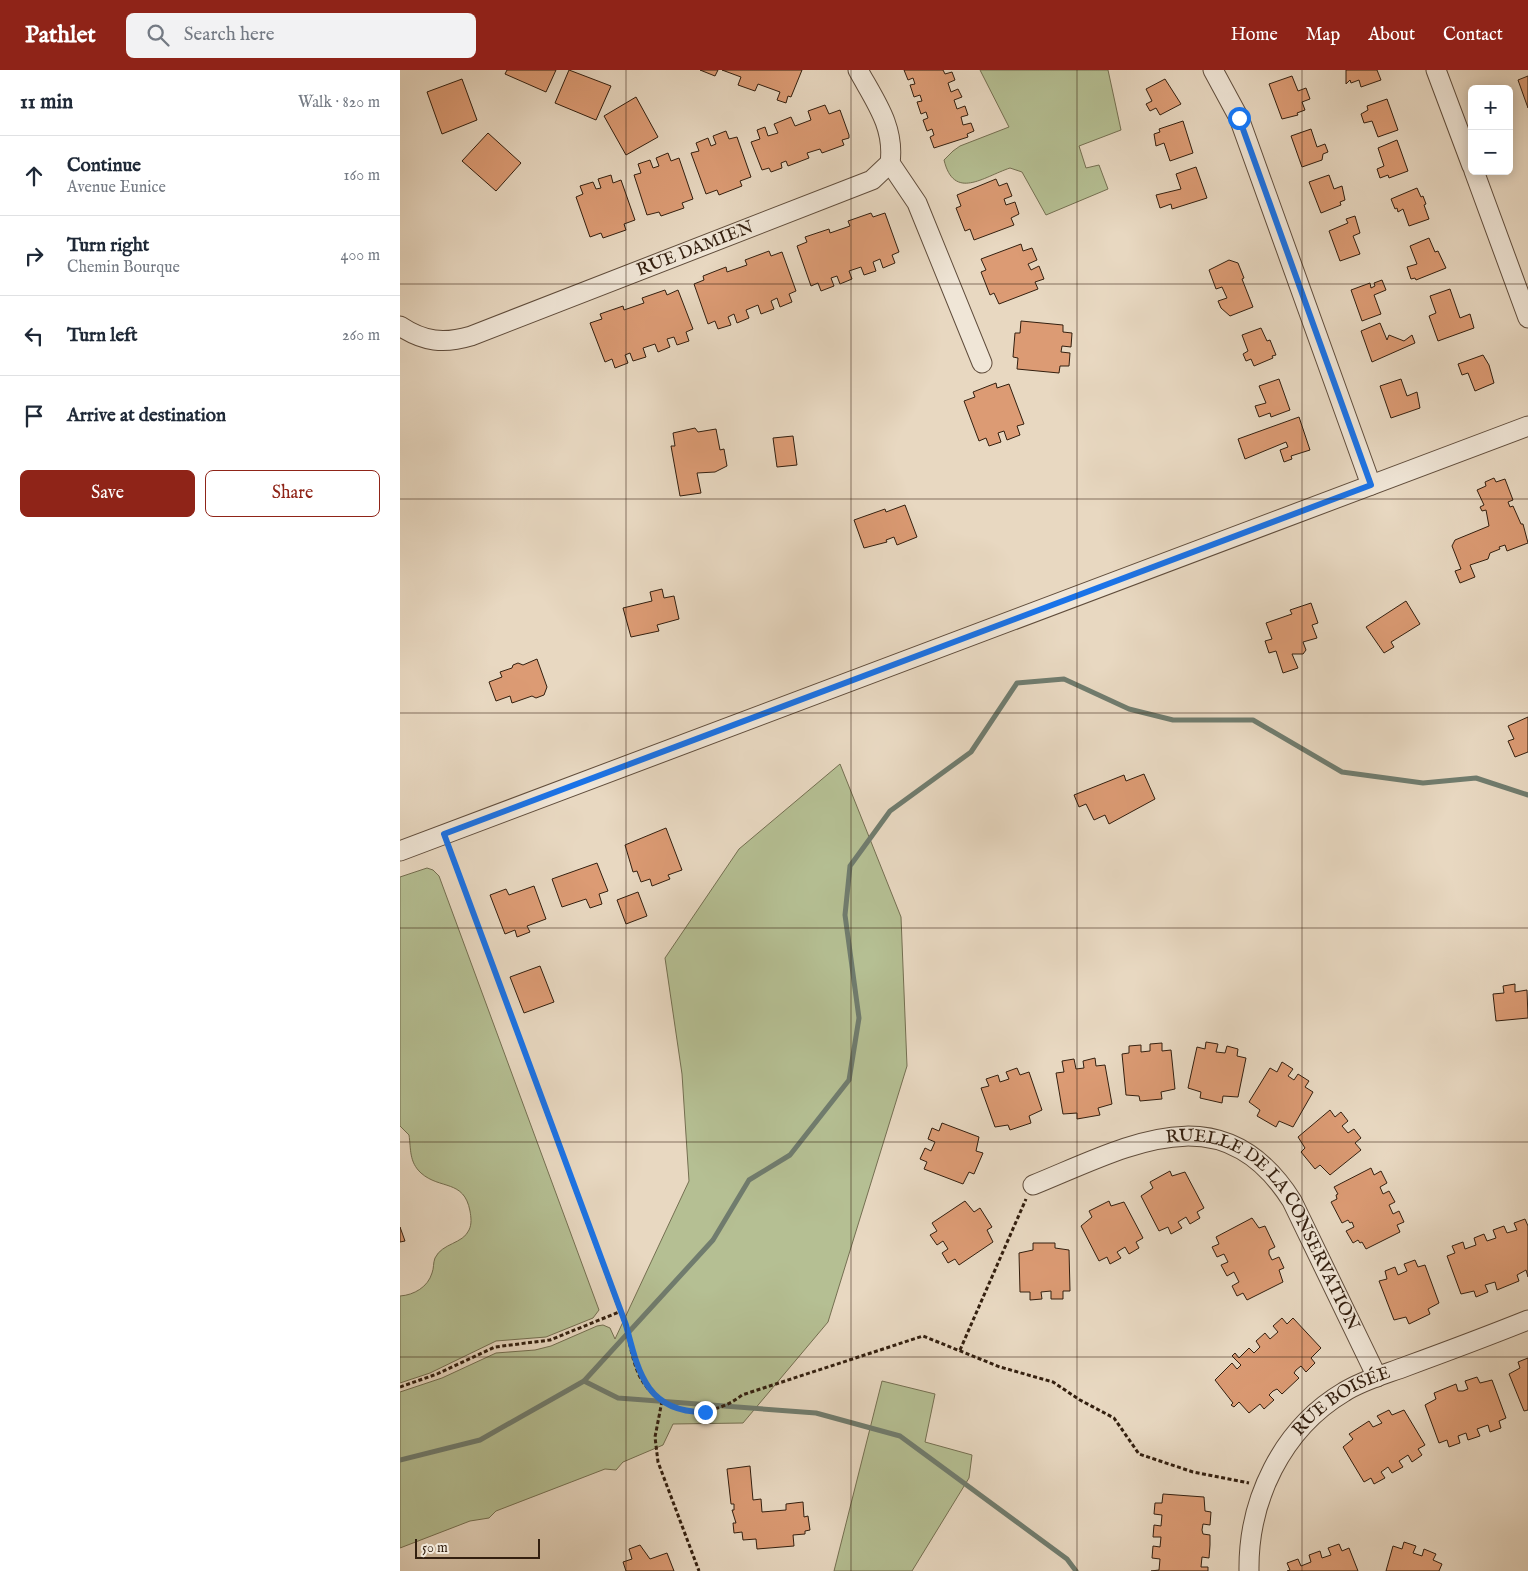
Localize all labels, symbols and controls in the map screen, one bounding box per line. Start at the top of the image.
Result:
search box [126,13,476,58]
text: Pathlet [25,20,96,51]
icon: search [144,21,172,49]
text: Search here [184,23,274,47]
text: Home [1231,24,1278,47]
text: Map [1306,24,1340,47]
text: About [1368,24,1415,47]
text: Contact [1443,24,1503,47]
map controls [1468,85,1513,175]
button: + [1468,85,1513,130]
text: 11 min [20,89,73,116]
text: Walk · 820 m [298,93,380,113]
route start [1228,107,1251,130]
button: − [1468,130,1513,175]
text: Continue [67,154,141,178]
icon: ahead [20,162,48,190]
text: 160 m [344,166,380,186]
text: Avenue Eunice [67,178,166,198]
street label: RUE DAMIEN [633,216,757,282]
text: Turn right [67,234,149,258]
icon: right [20,242,48,270]
text: 400 m [341,246,380,266]
text: Chemin Bourque [67,258,180,278]
icon: left [20,322,48,350]
text: Turn left [67,324,138,348]
text: 260 m [342,326,380,346]
icon: arrive [20,402,48,430]
text: Arrive at destination [67,404,226,428]
button: Save [20,470,195,517]
button: Share [205,470,380,517]
street label: RUELLE DE LA CONSERVATION [1165,1125,1365,1335]
street label: RUE BOISÉE [1287,1361,1393,1441]
route end [694,1401,717,1424]
scale bar [415,1536,540,1559]
text: 50 m [422,1539,448,1557]

